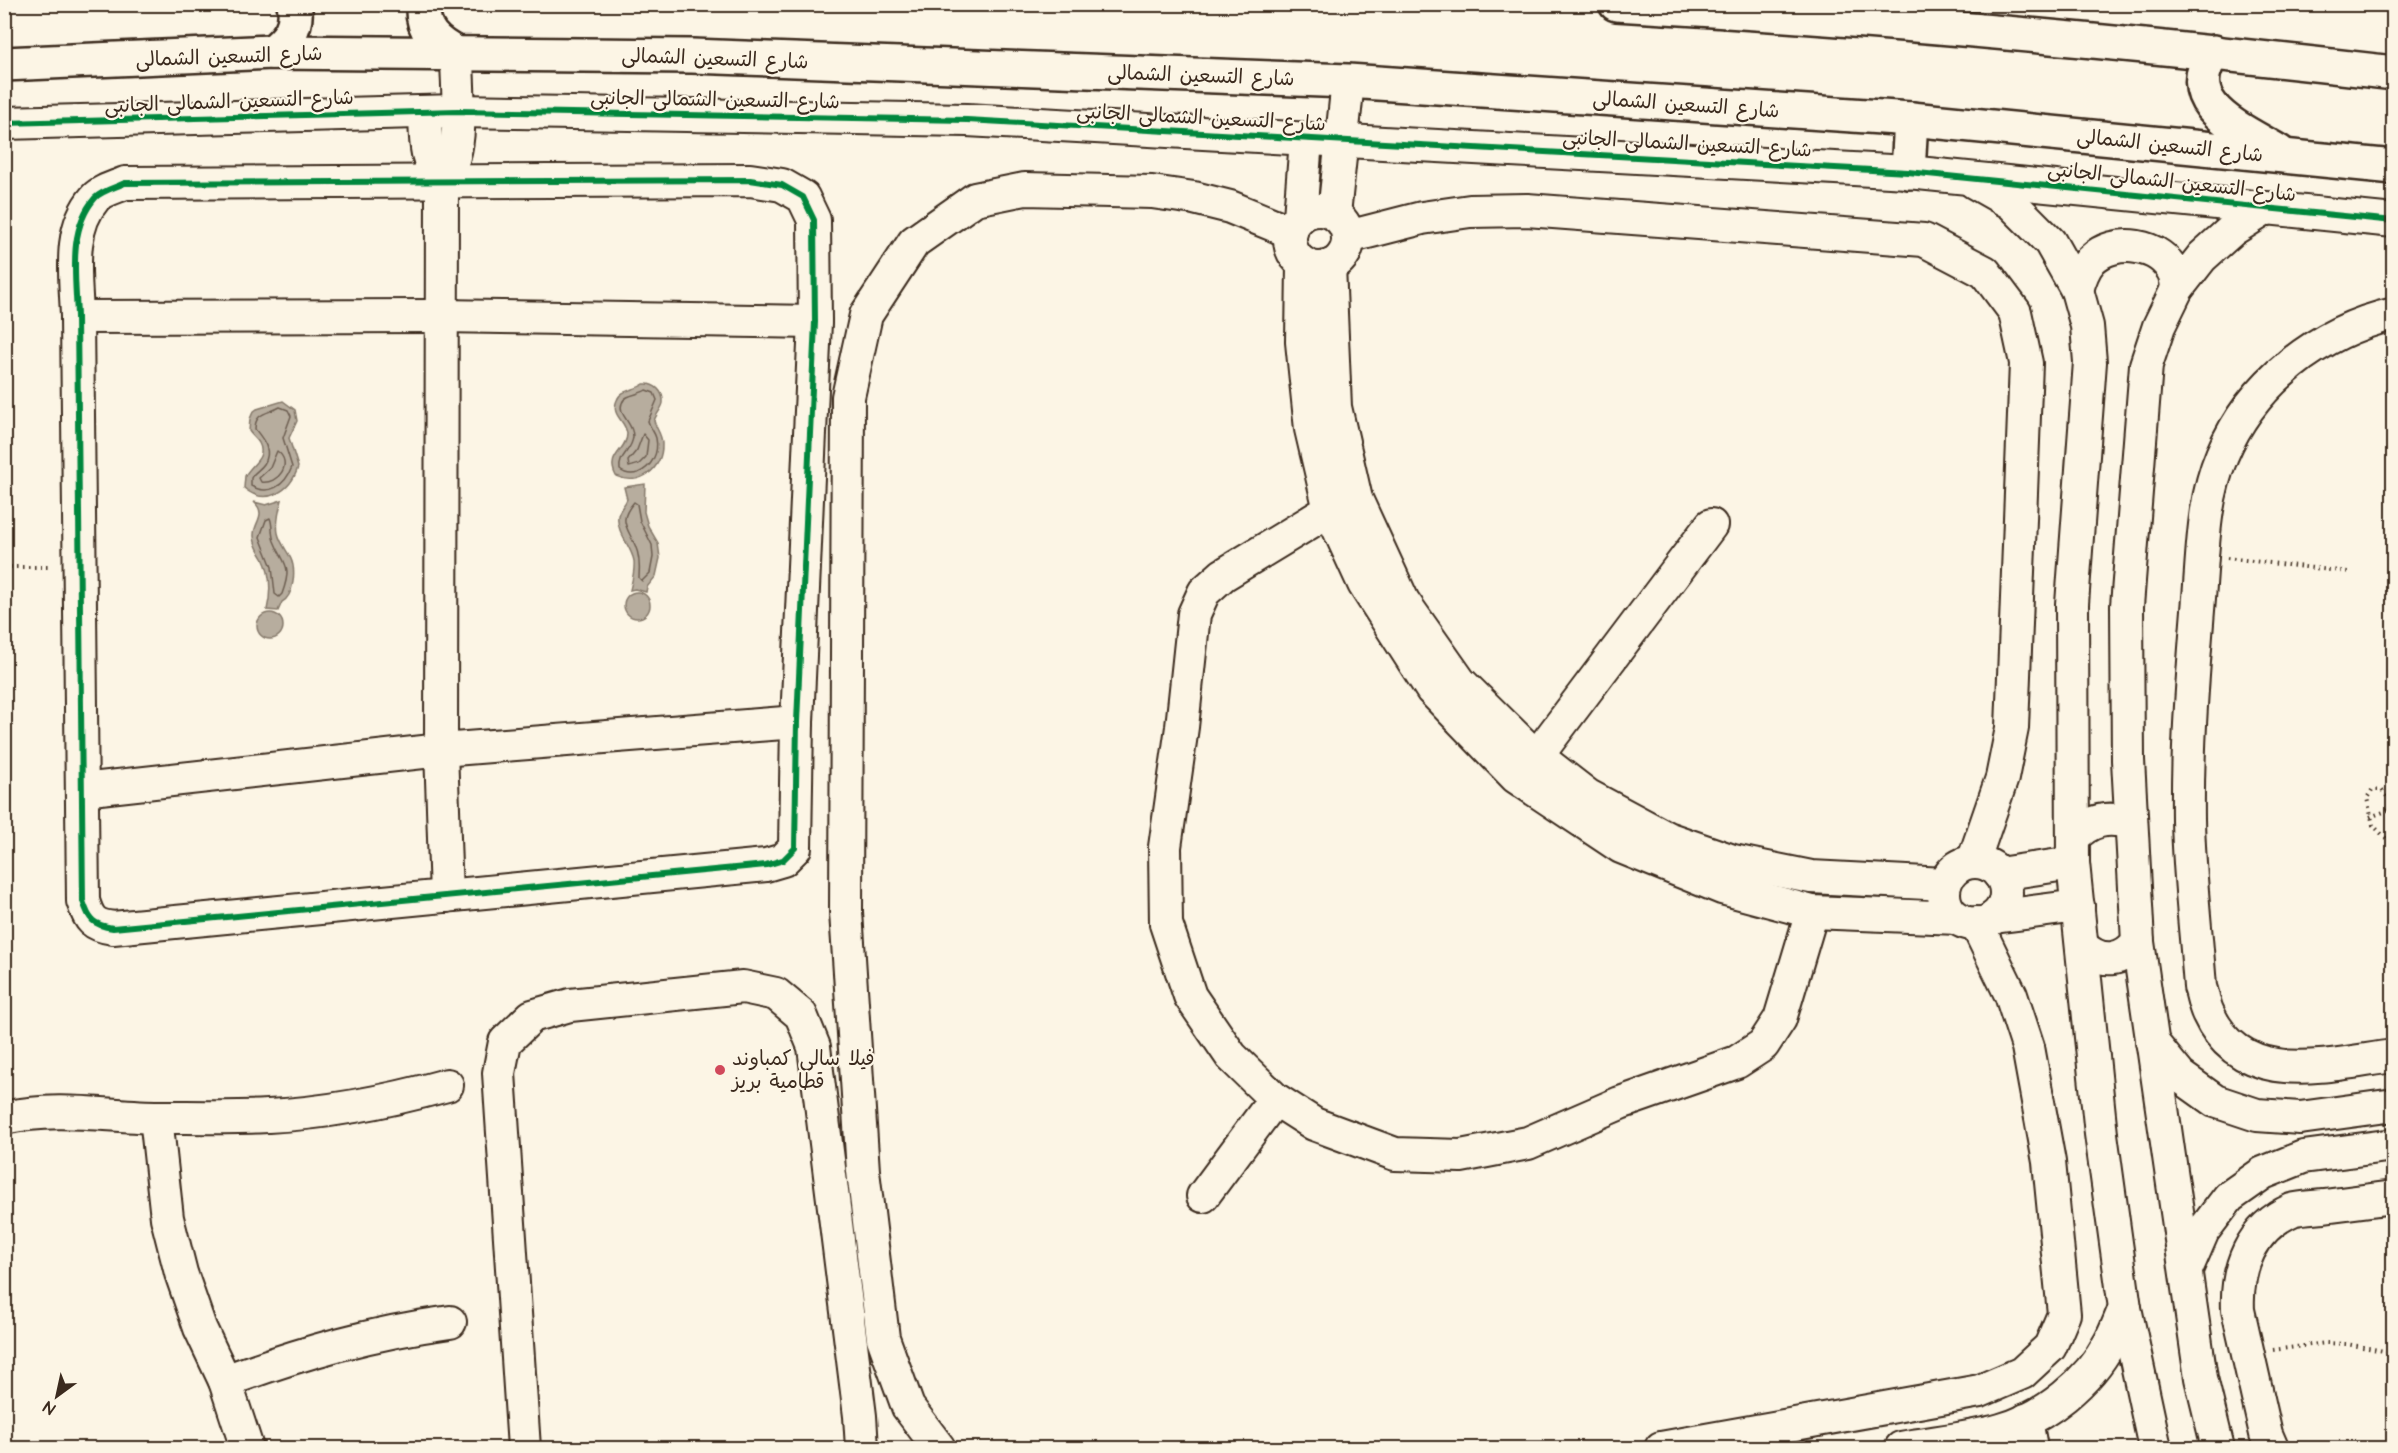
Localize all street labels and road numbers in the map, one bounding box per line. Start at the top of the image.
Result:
street label: شارع التسعين الشمالى [135,40,323,74]
street label: شارع التسعين الشمالى [621,42,809,76]
street label: شارع التسعين الشمالى [1107,59,1295,93]
street label: شارع التسعين الشمالى الجانبى [104,84,354,120]
street label: شارع التسعين الشمالى الجانبى [590,84,840,116]
street label: شارع التسعين الشمالى [1592,85,1780,125]
street label: شارع التسعين الشمالى الجانبى [1075,97,1326,139]
street label: شارع التسعين الشمالى [2075,122,2264,170]
street label: شارع التسعين الشمالى الجانبى [1561,123,1812,165]
street label: شارع التسعين الشمالى الجانبى [2046,155,2298,209]

